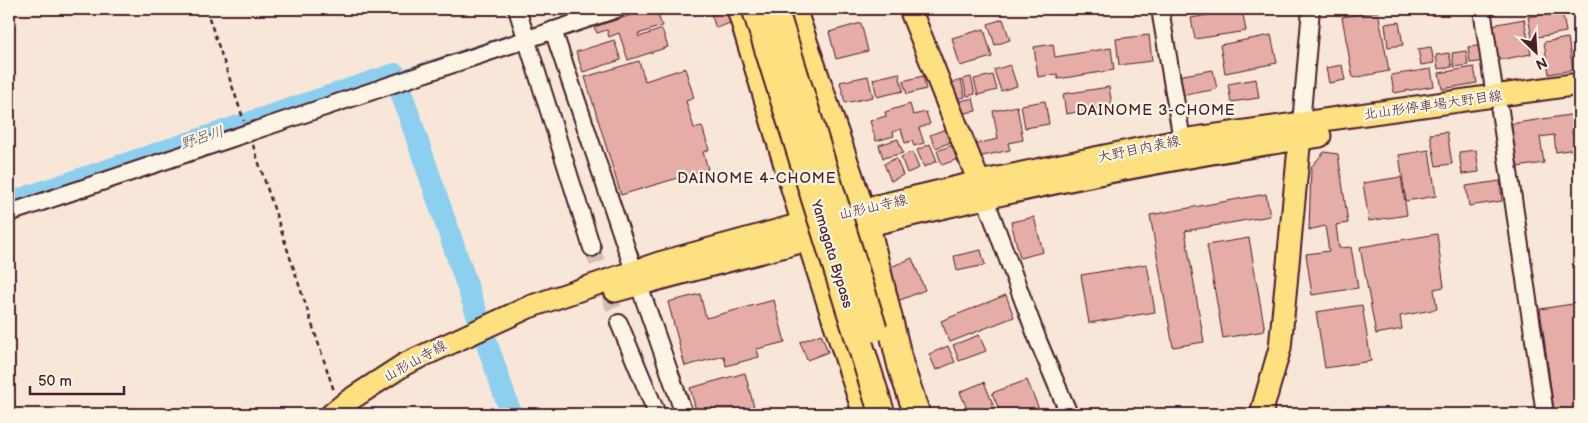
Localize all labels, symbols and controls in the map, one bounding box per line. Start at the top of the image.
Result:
north arrow [1510,28,1560,78]
text: N [1533,53,1550,73]
street label: 北山形停車場大野目線 [1362,87,1504,123]
district label: DAINOME 3-CHOME [1076,101,1236,120]
water label: 野呂川 [178,122,226,154]
street label: 大野目内表線 [1096,132,1182,166]
district label: DAINOME 4-CHOME [677,169,837,188]
street label: 山形山寺線 [837,191,909,223]
street label: Yamagata Bypass [807,197,856,310]
street label: 山形山寺線 [380,337,450,385]
scale bar [30,363,124,395]
text: 50 m [38,372,72,391]

